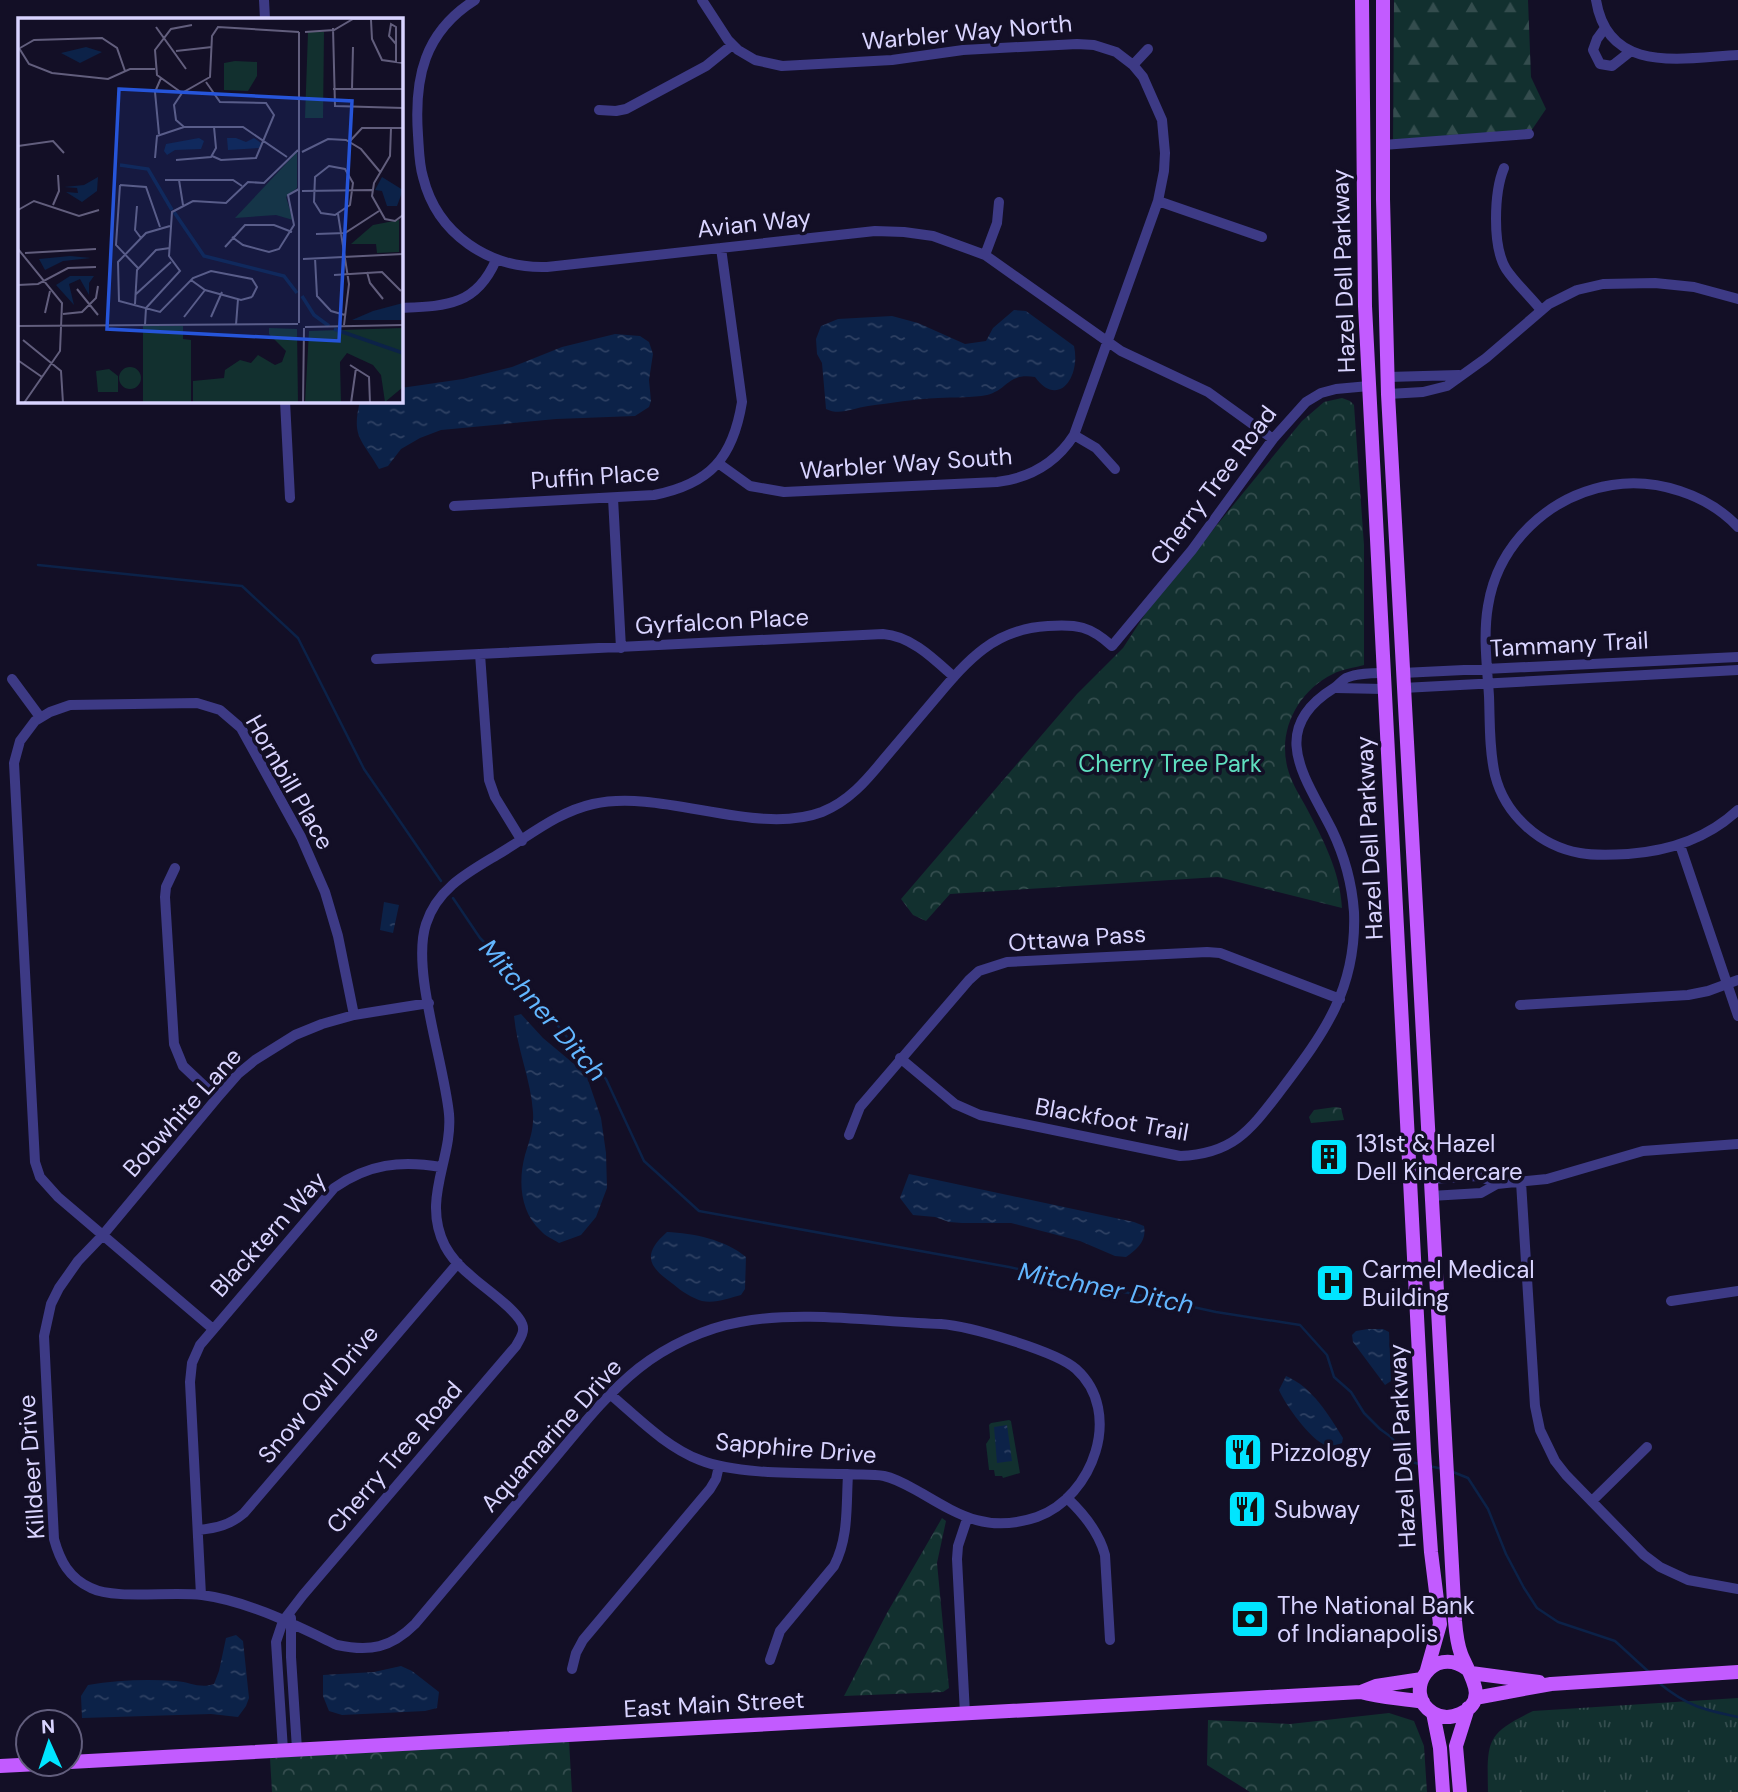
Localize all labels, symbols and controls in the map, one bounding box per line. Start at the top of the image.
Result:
street label: Warbler Way North [861,7,1073,57]
inset map [18,18,402,402]
street label: Hazel Dell Parkway [1324,168,1362,374]
street label: Avian Way [695,202,813,244]
street label: Cherry Tree Road [1143,399,1283,571]
street label: Warbler Way South [799,440,1013,486]
street label: Puffin Place [529,456,661,496]
street label: Gyrfalcon Place [634,601,810,641]
street label: Tammany Trail [1489,624,1649,664]
street label: Hornbill Place [239,709,341,855]
street label: Hazel Dell Parkway [1348,735,1390,941]
park label: Cherry Tree Park [1078,748,1262,779]
street label: Ottawa Pass [1007,918,1147,958]
water label: Mitchner Ditch [472,932,614,1088]
street label: Bobwhite Lane [116,1041,248,1183]
street label: Blackfoot Trail [1033,1090,1191,1148]
place label: 131st & Hazel Dell Kindercare [1356,1128,1523,1187]
building icon: 131st & Hazel Dell Kindercare [1308,1136,1350,1178]
street label: Blacktern Way [203,1165,333,1303]
water label: Mitchner Ditch [1015,1254,1197,1322]
place label: Carmel Medical Building [1362,1254,1535,1313]
hospital icon: Carmel Medical Building [1314,1262,1356,1304]
street label: Snow Owl Drive [251,1318,385,1470]
street label: Hazel Dell Parkway [1381,1343,1423,1549]
street label: Aquamarine Drive [474,1351,628,1519]
street label: Cherry Tree Road [319,1374,469,1540]
street label: Killdeer Drive [10,1394,52,1540]
street label: Sapphire Drive [714,1426,878,1470]
restaurant icon: Pizzology [1222,1431,1264,1473]
place label: Pizzology [1270,1437,1372,1468]
restaurant icon: Subway [1226,1488,1268,1530]
place label: Subway [1274,1494,1360,1525]
place label: The National Bank of Indianapolis [1277,1590,1475,1649]
bank icon: The National Bank of Indianapolis [1229,1598,1271,1640]
street label: East Main Street [623,1684,805,1724]
north arrow [14,1708,84,1778]
text: N [41,1714,56,1739]

